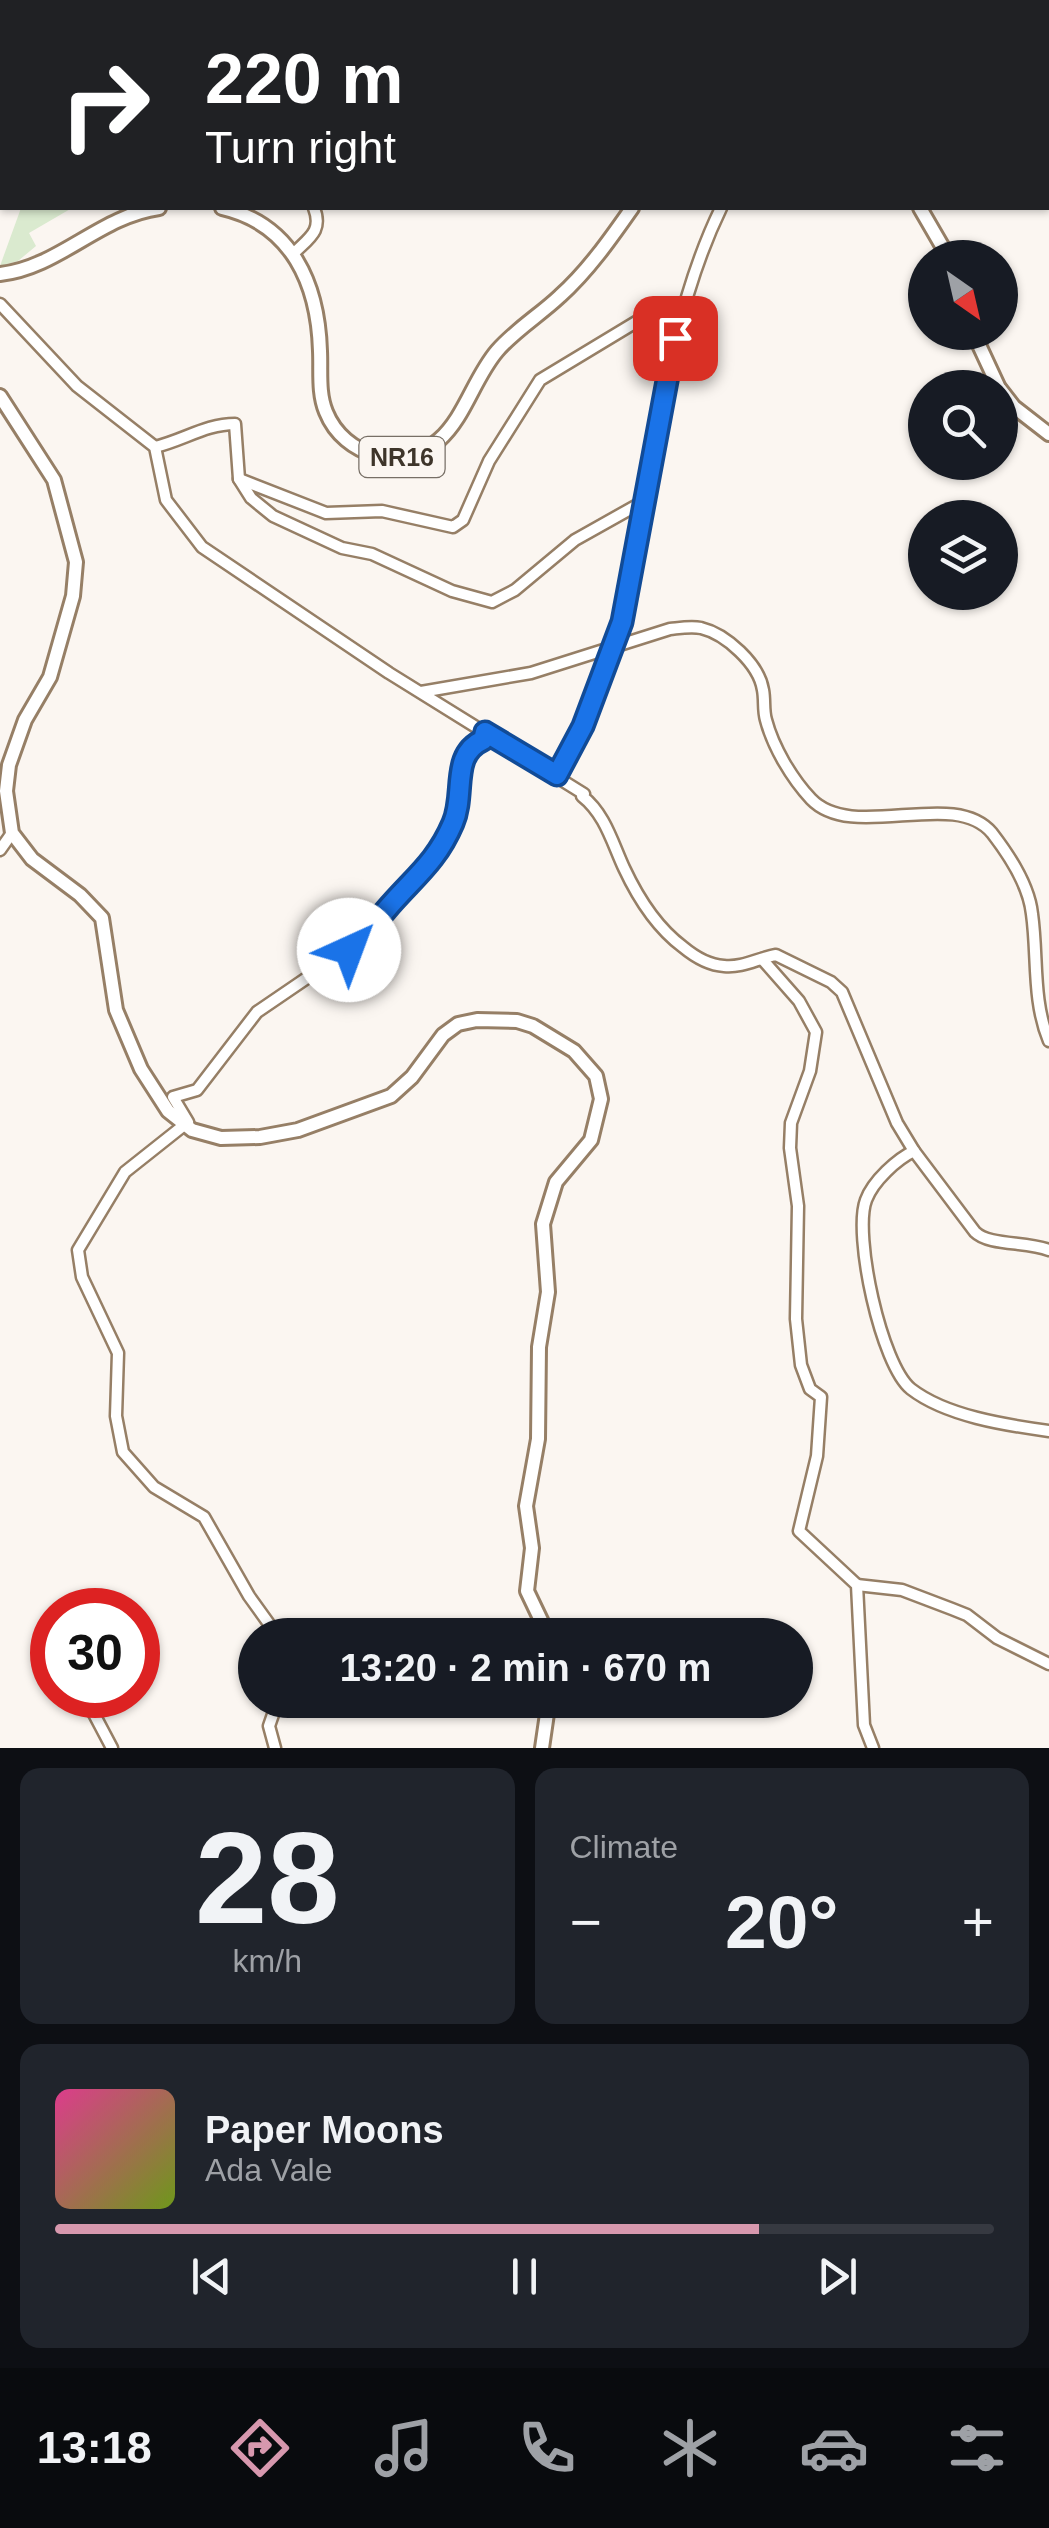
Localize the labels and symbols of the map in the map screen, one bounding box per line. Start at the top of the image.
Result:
north arrow [908,240,1018,350]
pin [633,296,718,381]
road number: NR16 [360,437,444,477]
position arrow [297,898,401,1002]
speed limit sign: 30 [30,1588,160,1718]

